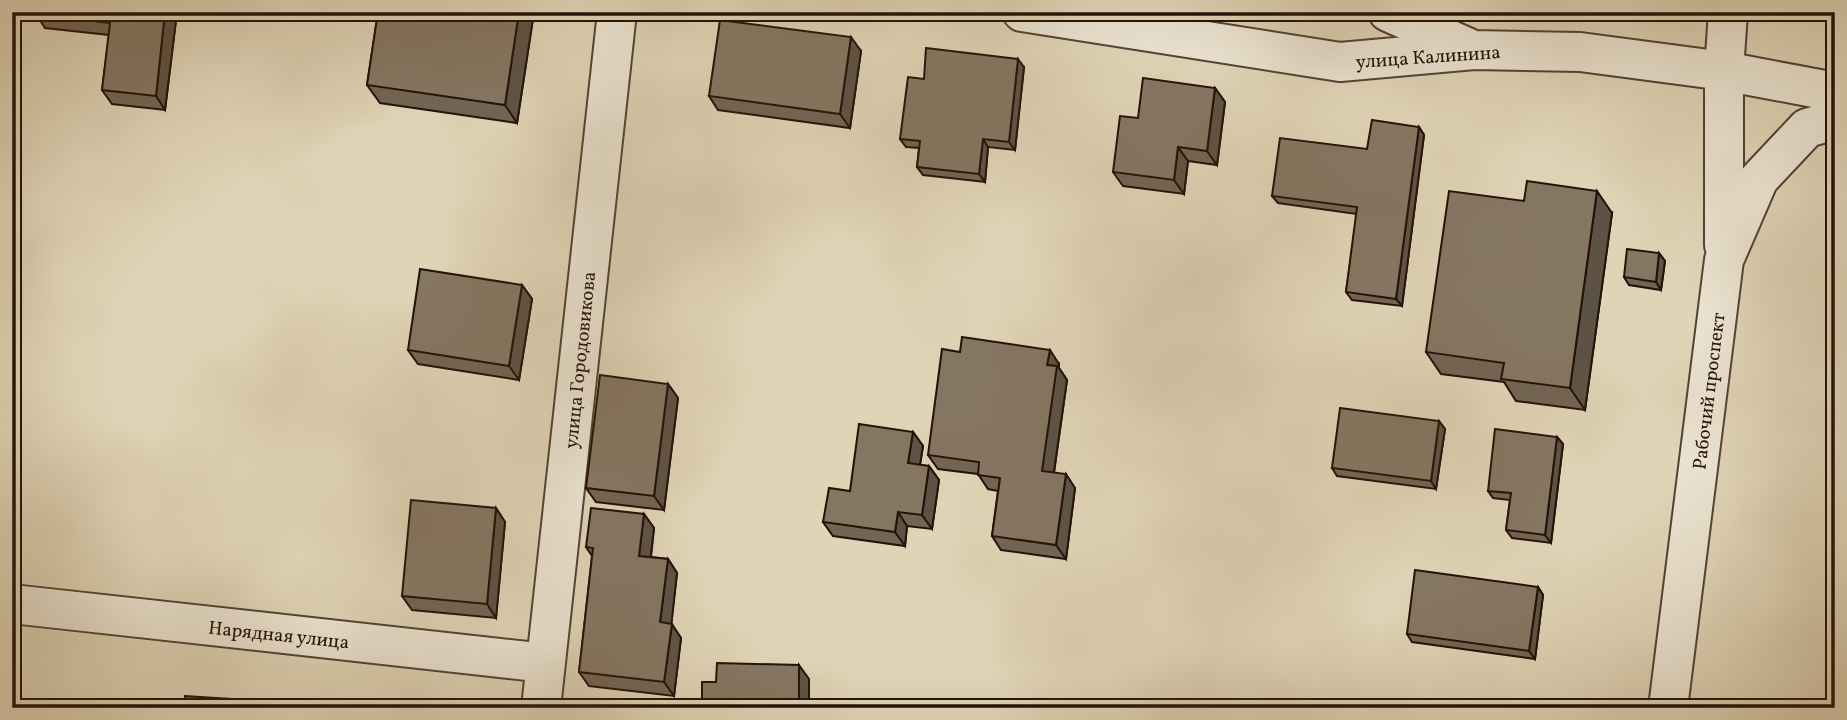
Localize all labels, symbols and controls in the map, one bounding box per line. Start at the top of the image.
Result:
street label: улица Калинина [1355,40,1501,76]
street label: улица Городовикова [559,270,603,450]
street label: Рабочий проспект [1687,311,1733,471]
street label: Нарядная улица [207,616,351,656]

